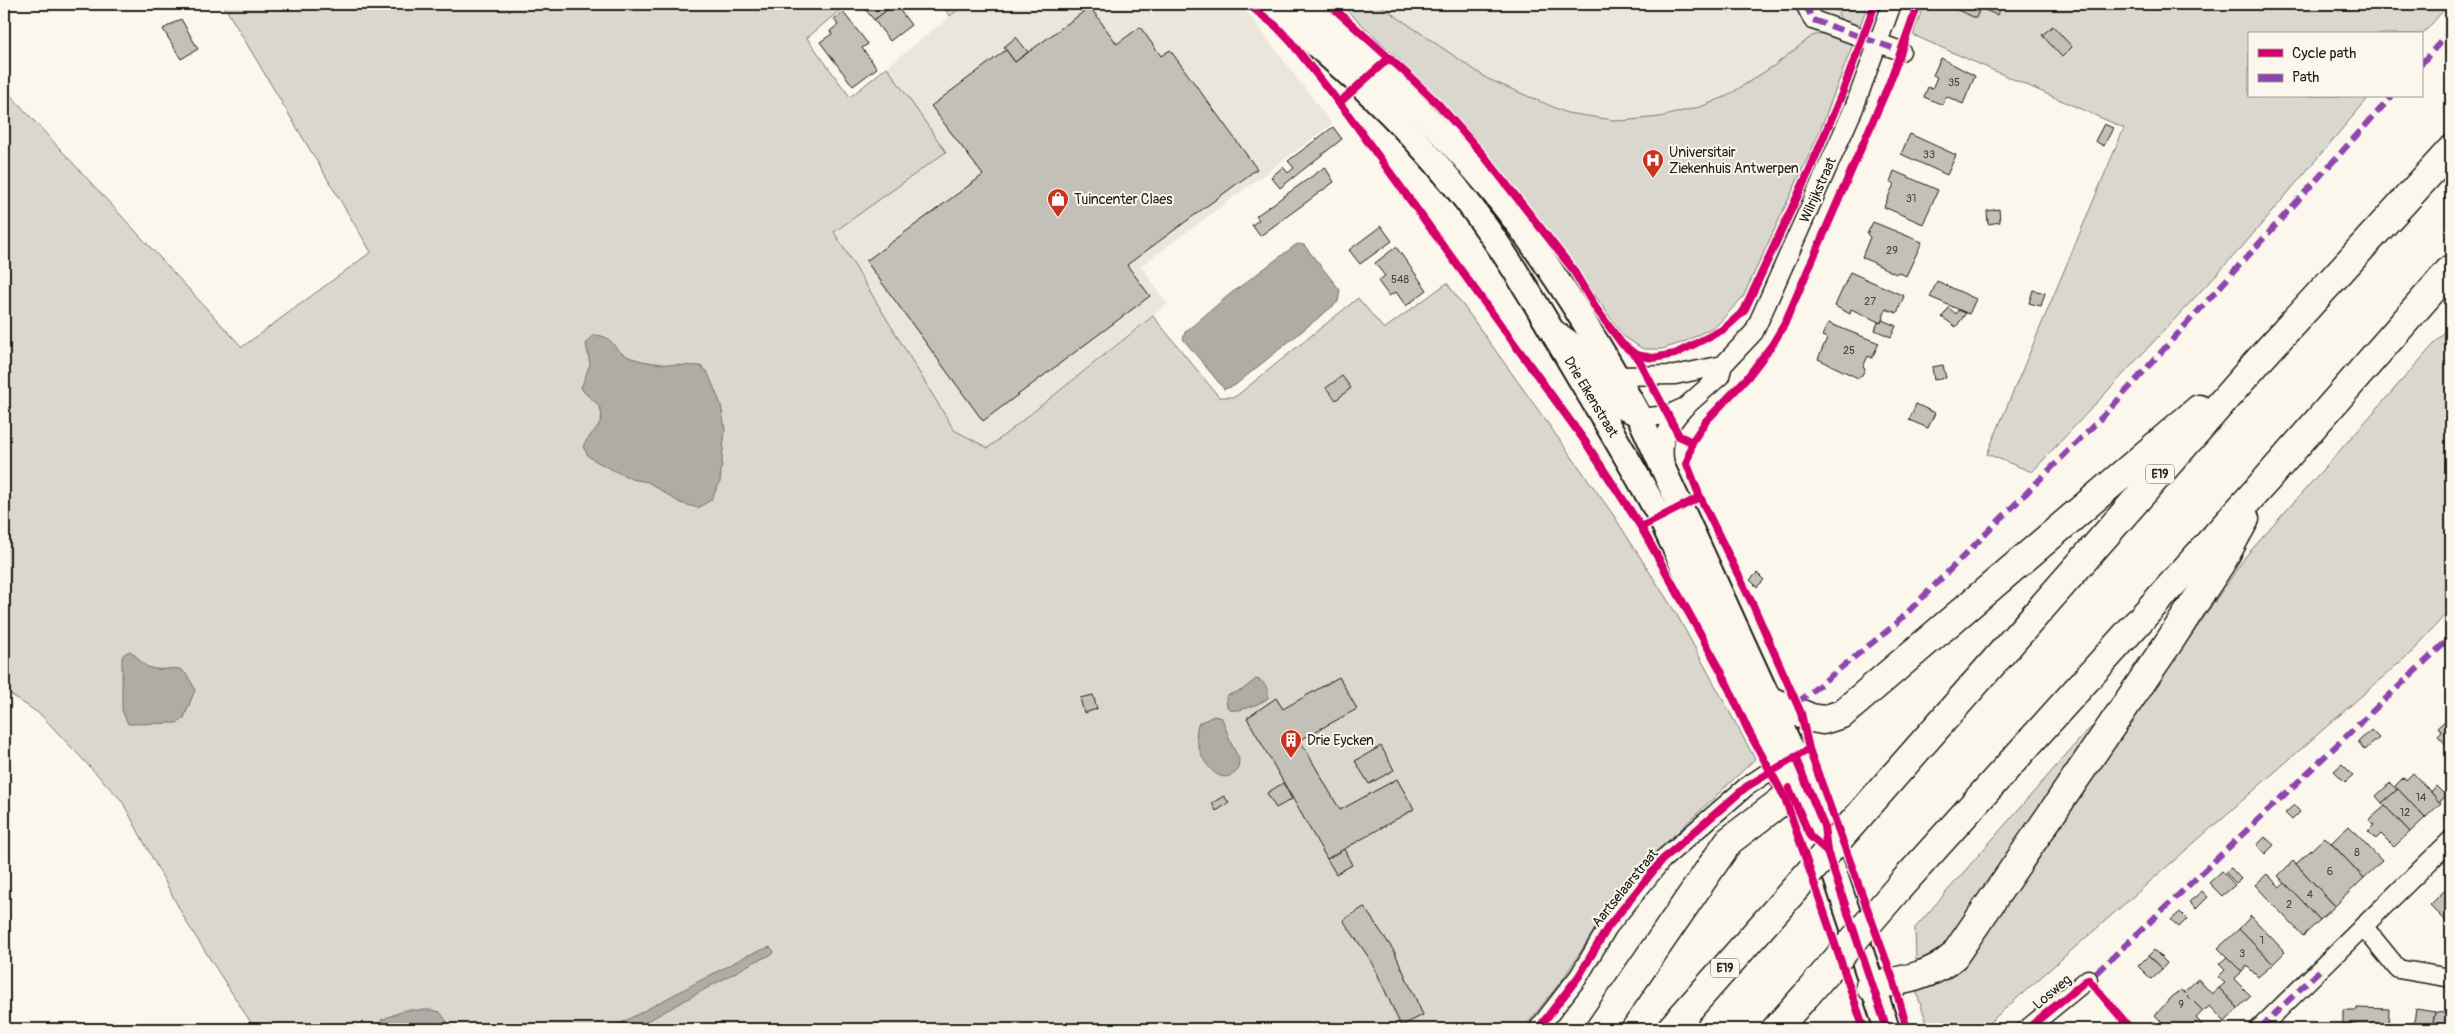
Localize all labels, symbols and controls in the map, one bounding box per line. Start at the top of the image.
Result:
legend [2248,32,2422,98]
text: Cycle path [2292,44,2356,63]
text: Path [2292,68,2319,87]
house number: 35 [1948,76,1960,89]
place label: Universitair Ziekenhuis Antwerpen [1669,144,1799,177]
hospital icon: Universitair Ziekenhuis Antwerpen [1641,148,1665,179]
house number: 33 [1923,148,1935,161]
street label: Wilrijkstraat [1796,154,1840,225]
shop icon: Tuincenter Claes [1046,187,1070,218]
place label: Tuincenter Claes [1074,191,1173,208]
house number: 31 [1906,192,1916,205]
house number: 29 [1886,244,1898,257]
house number: 548 [1391,273,1409,286]
house number: 27 [1864,295,1876,308]
house number: 25 [1843,344,1855,357]
street label: Drie Eikenstraat [1560,354,1622,441]
road number: E19 [2146,464,2174,484]
building icon: Drie Eycken [1279,728,1303,759]
place label: Drie Eycken [1307,732,1374,749]
house number: 14 [2416,791,2427,804]
house number: 12 [2400,806,2410,819]
street label: Aartselaarstraat [1588,845,1662,931]
house number: 8 [2354,846,2360,859]
house number: 6 [2327,865,2333,878]
house number: 4 [2307,888,2314,901]
house number: 2 [2286,898,2292,911]
house number: 1 [2260,934,2264,947]
house number: 3 [2239,947,2245,960]
road number: E19 [1711,958,1739,978]
street label: Losweg [2029,971,2075,1013]
house number: 9 [2178,998,2184,1011]

